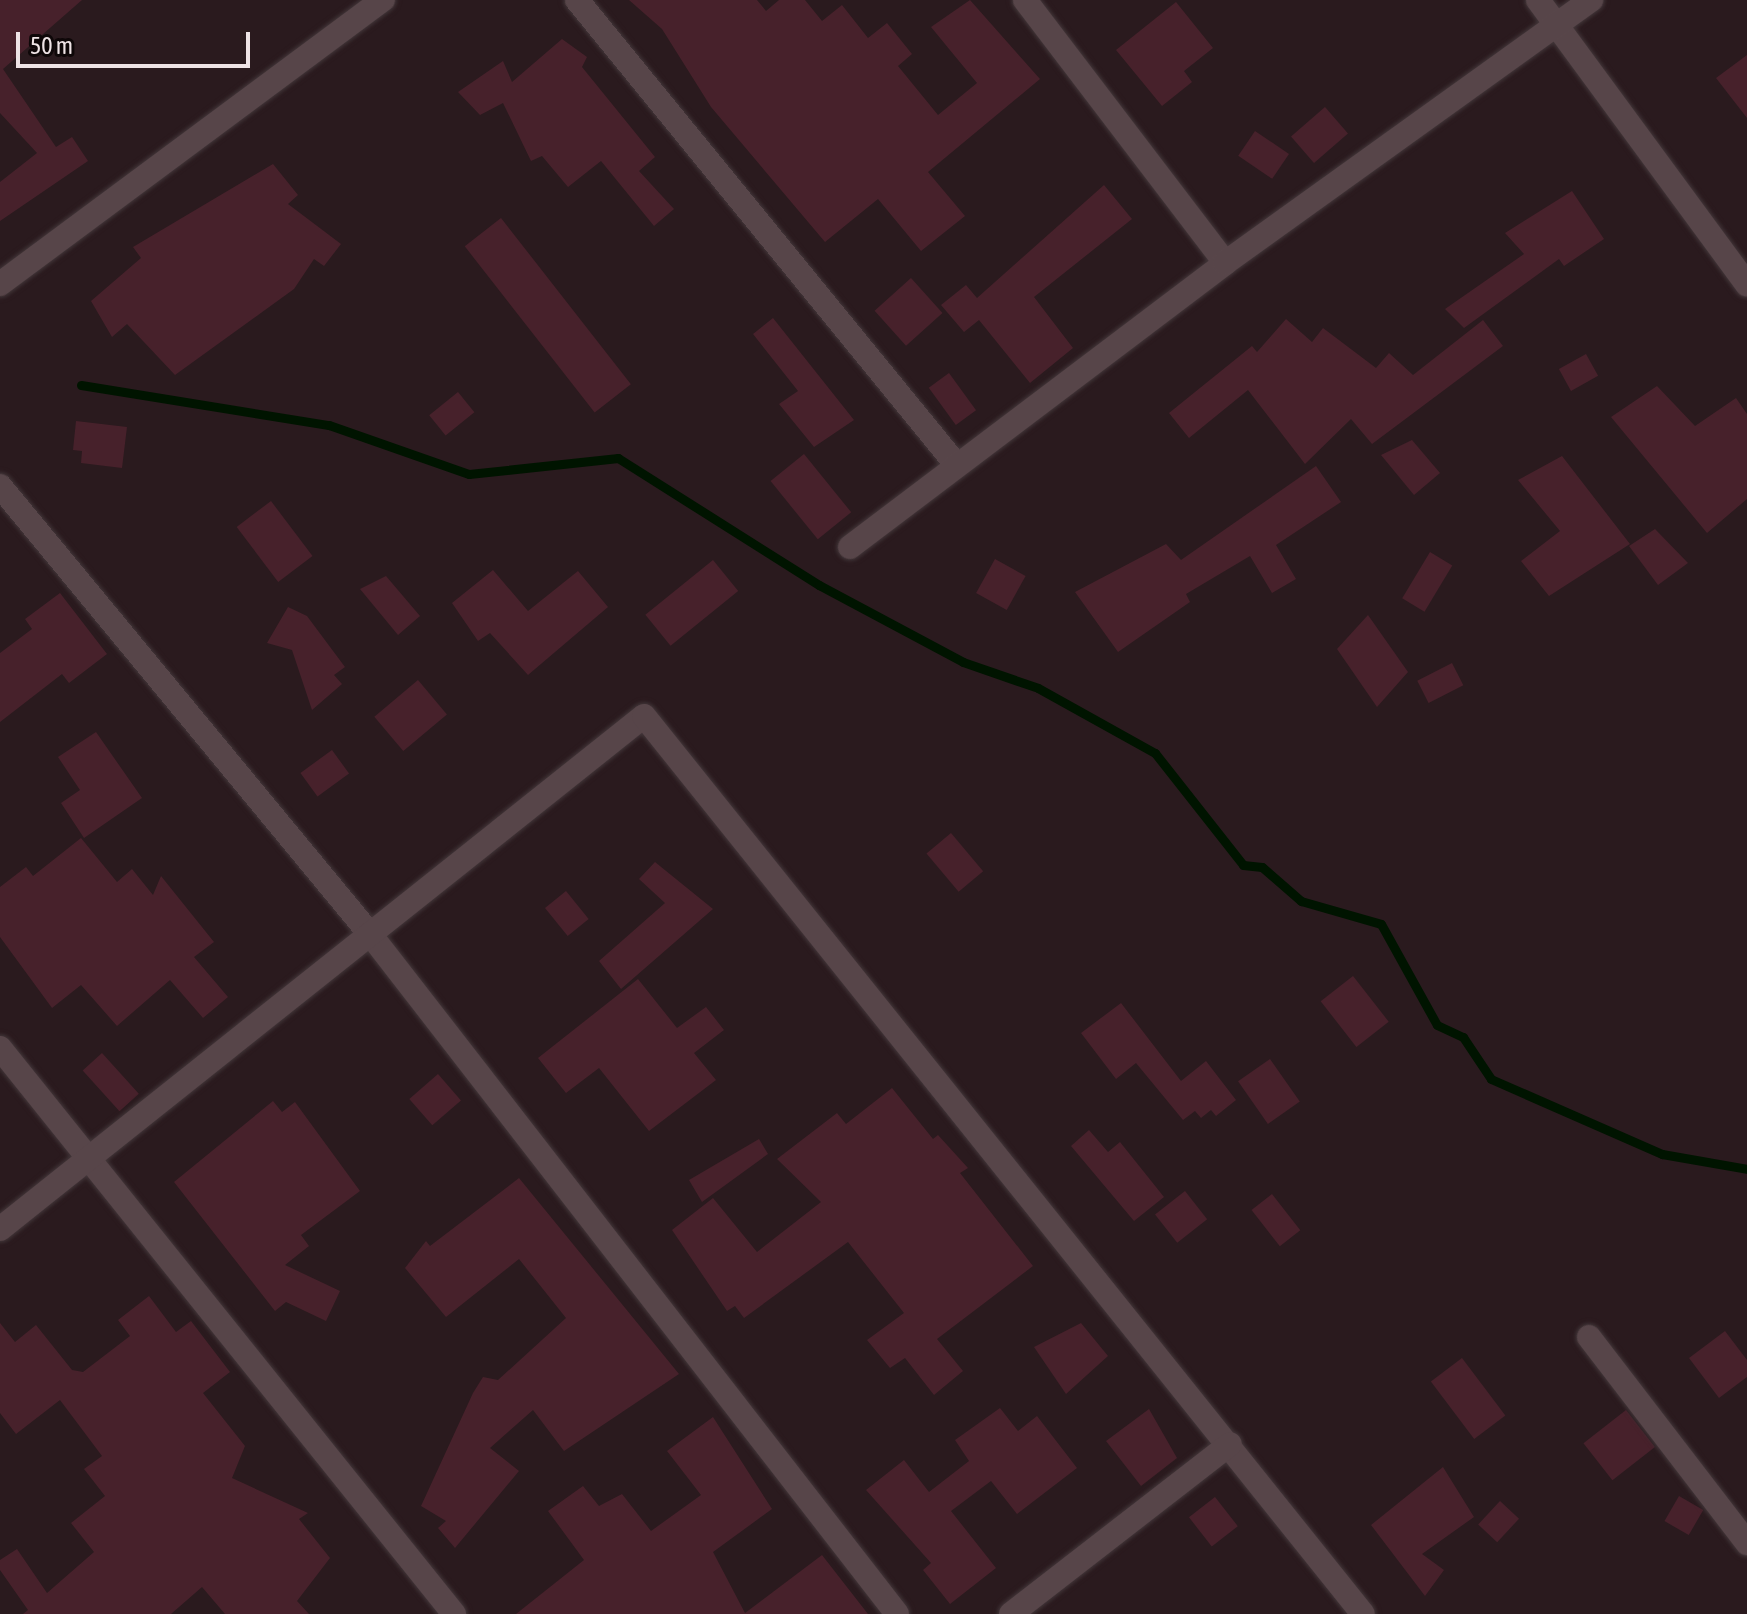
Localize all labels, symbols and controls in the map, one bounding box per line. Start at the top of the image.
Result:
scale bar [20,16,254,66]
text: 50 m [30,32,73,59]

